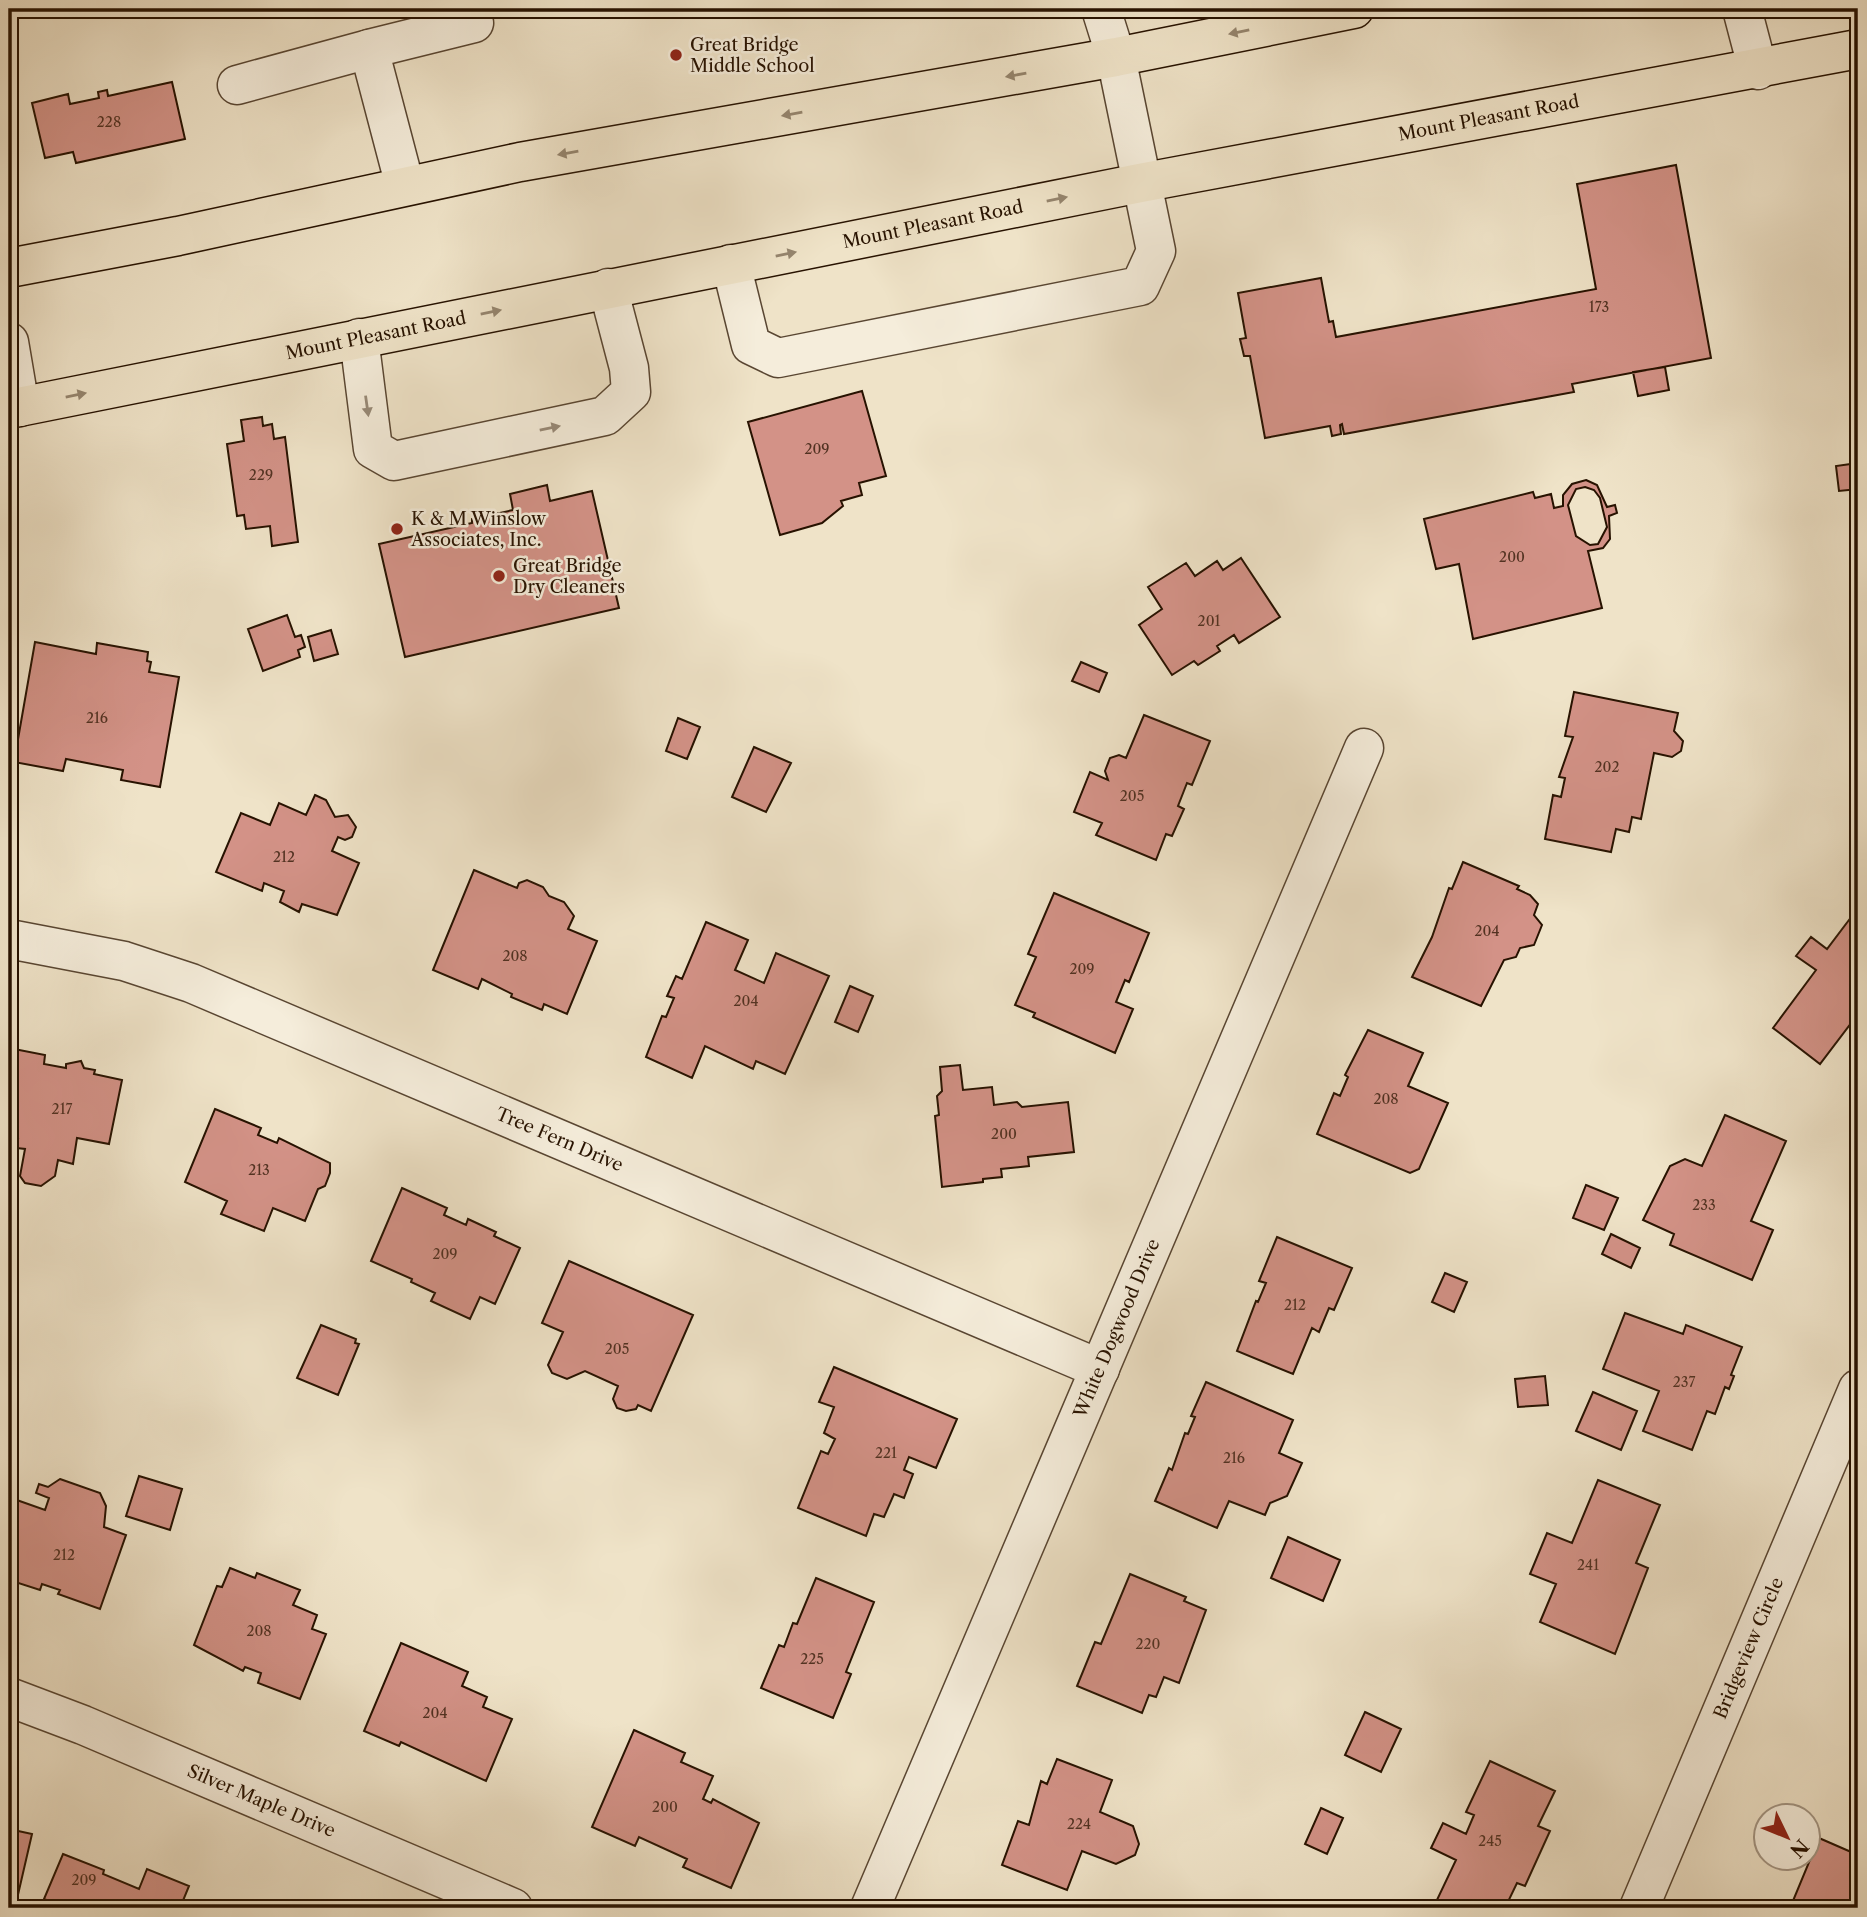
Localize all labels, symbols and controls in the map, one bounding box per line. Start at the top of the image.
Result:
one-way arrow [1228,27,1250,38]
place label: Great Bridge Middle School [690,34,815,77]
marker: Great Bridge Middle School [668,47,684,63]
one-way arrow [1005,70,1027,81]
street label: Mount Pleasant Road [1396,90,1581,146]
one-way arrow [781,109,803,120]
house number: 228 [97,113,121,131]
one-way arrow [557,148,579,159]
one-way arrow [1046,194,1068,205]
street label: Mount Pleasant Road [841,196,1025,253]
one-way arrow [775,248,797,259]
house number: 173 [1589,298,1609,316]
one-way arrow [480,306,502,317]
street label: Mount Pleasant Road [284,307,468,364]
one-way arrow [65,390,87,401]
one-way arrow [362,395,373,417]
one-way arrow [539,422,561,433]
house number: 209 [804,440,830,458]
house number: 229 [249,466,273,484]
place label: K & M Winslow Associates, Inc. [410,508,547,551]
marker: K & M Winslow Associates, Inc. [389,521,405,537]
house number: 200 [1499,548,1525,566]
place label: Great Bridge Dry Cleaners [513,555,625,598]
marker: Great Bridge Dry Cleaners [491,568,507,584]
house number: 201 [1198,612,1221,630]
house number: 216 [86,709,108,727]
house number: 202 [1595,758,1619,776]
house number: 205 [1120,787,1144,805]
house number: 212 [273,848,295,866]
house number: 204 [1474,922,1500,940]
house number: 208 [502,947,528,965]
house number: 209 [1069,960,1095,978]
house number: 204 [733,992,759,1010]
house number: 208 [1373,1090,1399,1108]
house number: 217 [52,1100,73,1118]
street label: Tree Fern Drive [493,1103,627,1176]
house number: 200 [991,1125,1017,1143]
house number: 213 [248,1161,270,1179]
house number: 233 [1692,1196,1716,1214]
street label: White Dogwood Drive [1069,1236,1165,1422]
house number: 209 [432,1245,458,1263]
house number: 212 [1284,1296,1306,1314]
house number: 205 [605,1340,629,1358]
house number: 237 [1673,1373,1695,1391]
house number: 221 [875,1444,897,1462]
house number: 216 [1223,1449,1245,1467]
house number: 212 [53,1546,75,1564]
house number: 241 [1577,1556,1599,1574]
street label: Bridgeview Circle [1709,1574,1788,1722]
house number: 208 [246,1622,272,1640]
house number: 220 [1136,1635,1161,1653]
house number: 225 [800,1650,824,1668]
house number: 204 [422,1704,448,1722]
street label: Silver Maple Drive [184,1760,339,1842]
house number: 200 [652,1798,678,1816]
north arrow [1752,1801,1822,1871]
house number: 224 [1067,1815,1091,1833]
house number: 245 [1478,1832,1502,1850]
text: N [1785,1834,1813,1862]
house number: 209 [71,1871,97,1889]

